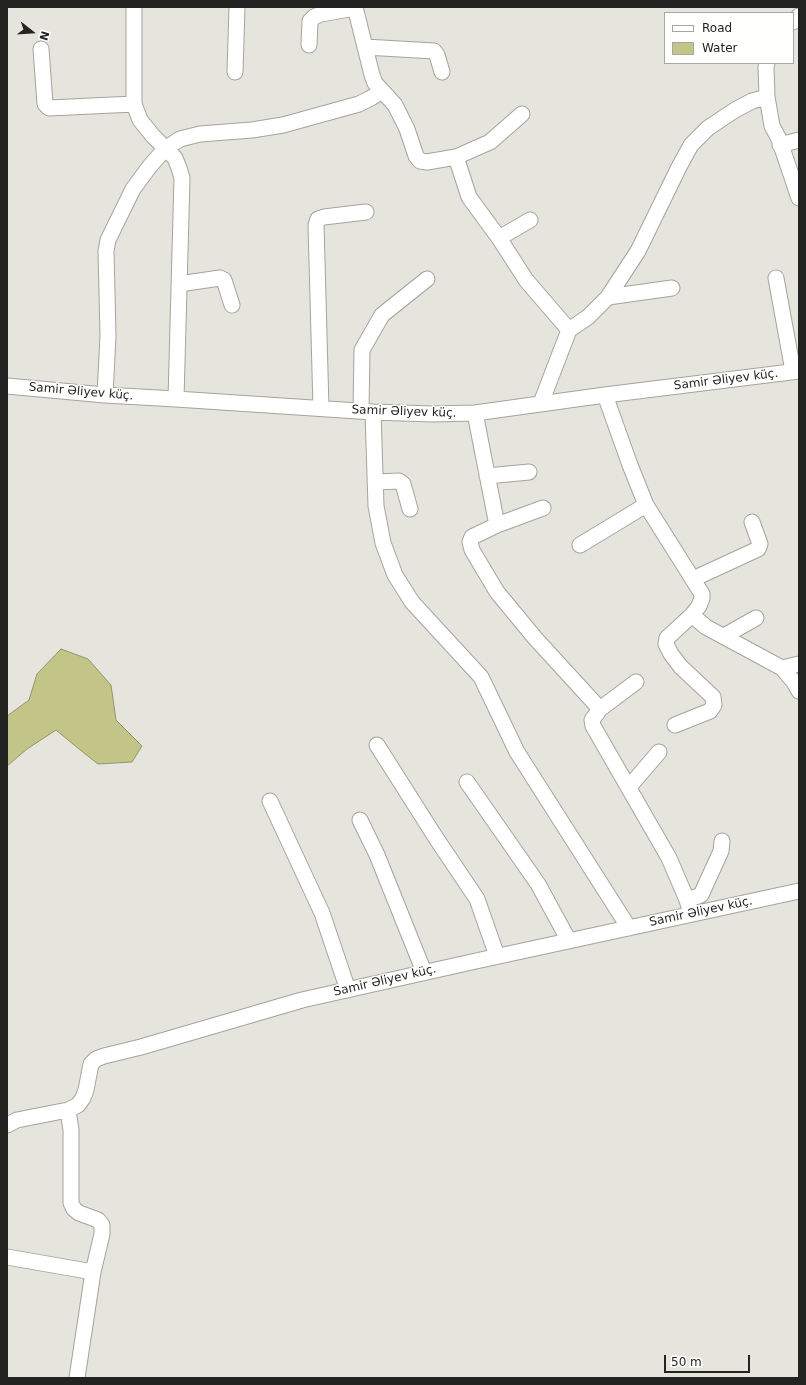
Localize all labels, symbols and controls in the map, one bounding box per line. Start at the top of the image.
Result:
north arrow [12,12,52,52]
legend [664,12,794,64]
text: Road [702,21,732,35]
text: N [36,29,52,42]
text: Water [702,41,737,55]
street label: Samir Əliyev küç. [673,366,779,394]
street label: Samir Əliyev küç. [28,380,134,404]
street label: Samir Əliyev küç. [351,403,457,421]
street label: Samir Əliyev küç. [648,894,754,930]
street label: Samir Əliyev küç. [332,962,438,1000]
scale bar [666,1347,752,1373]
text: 50 m [671,1355,702,1369]

